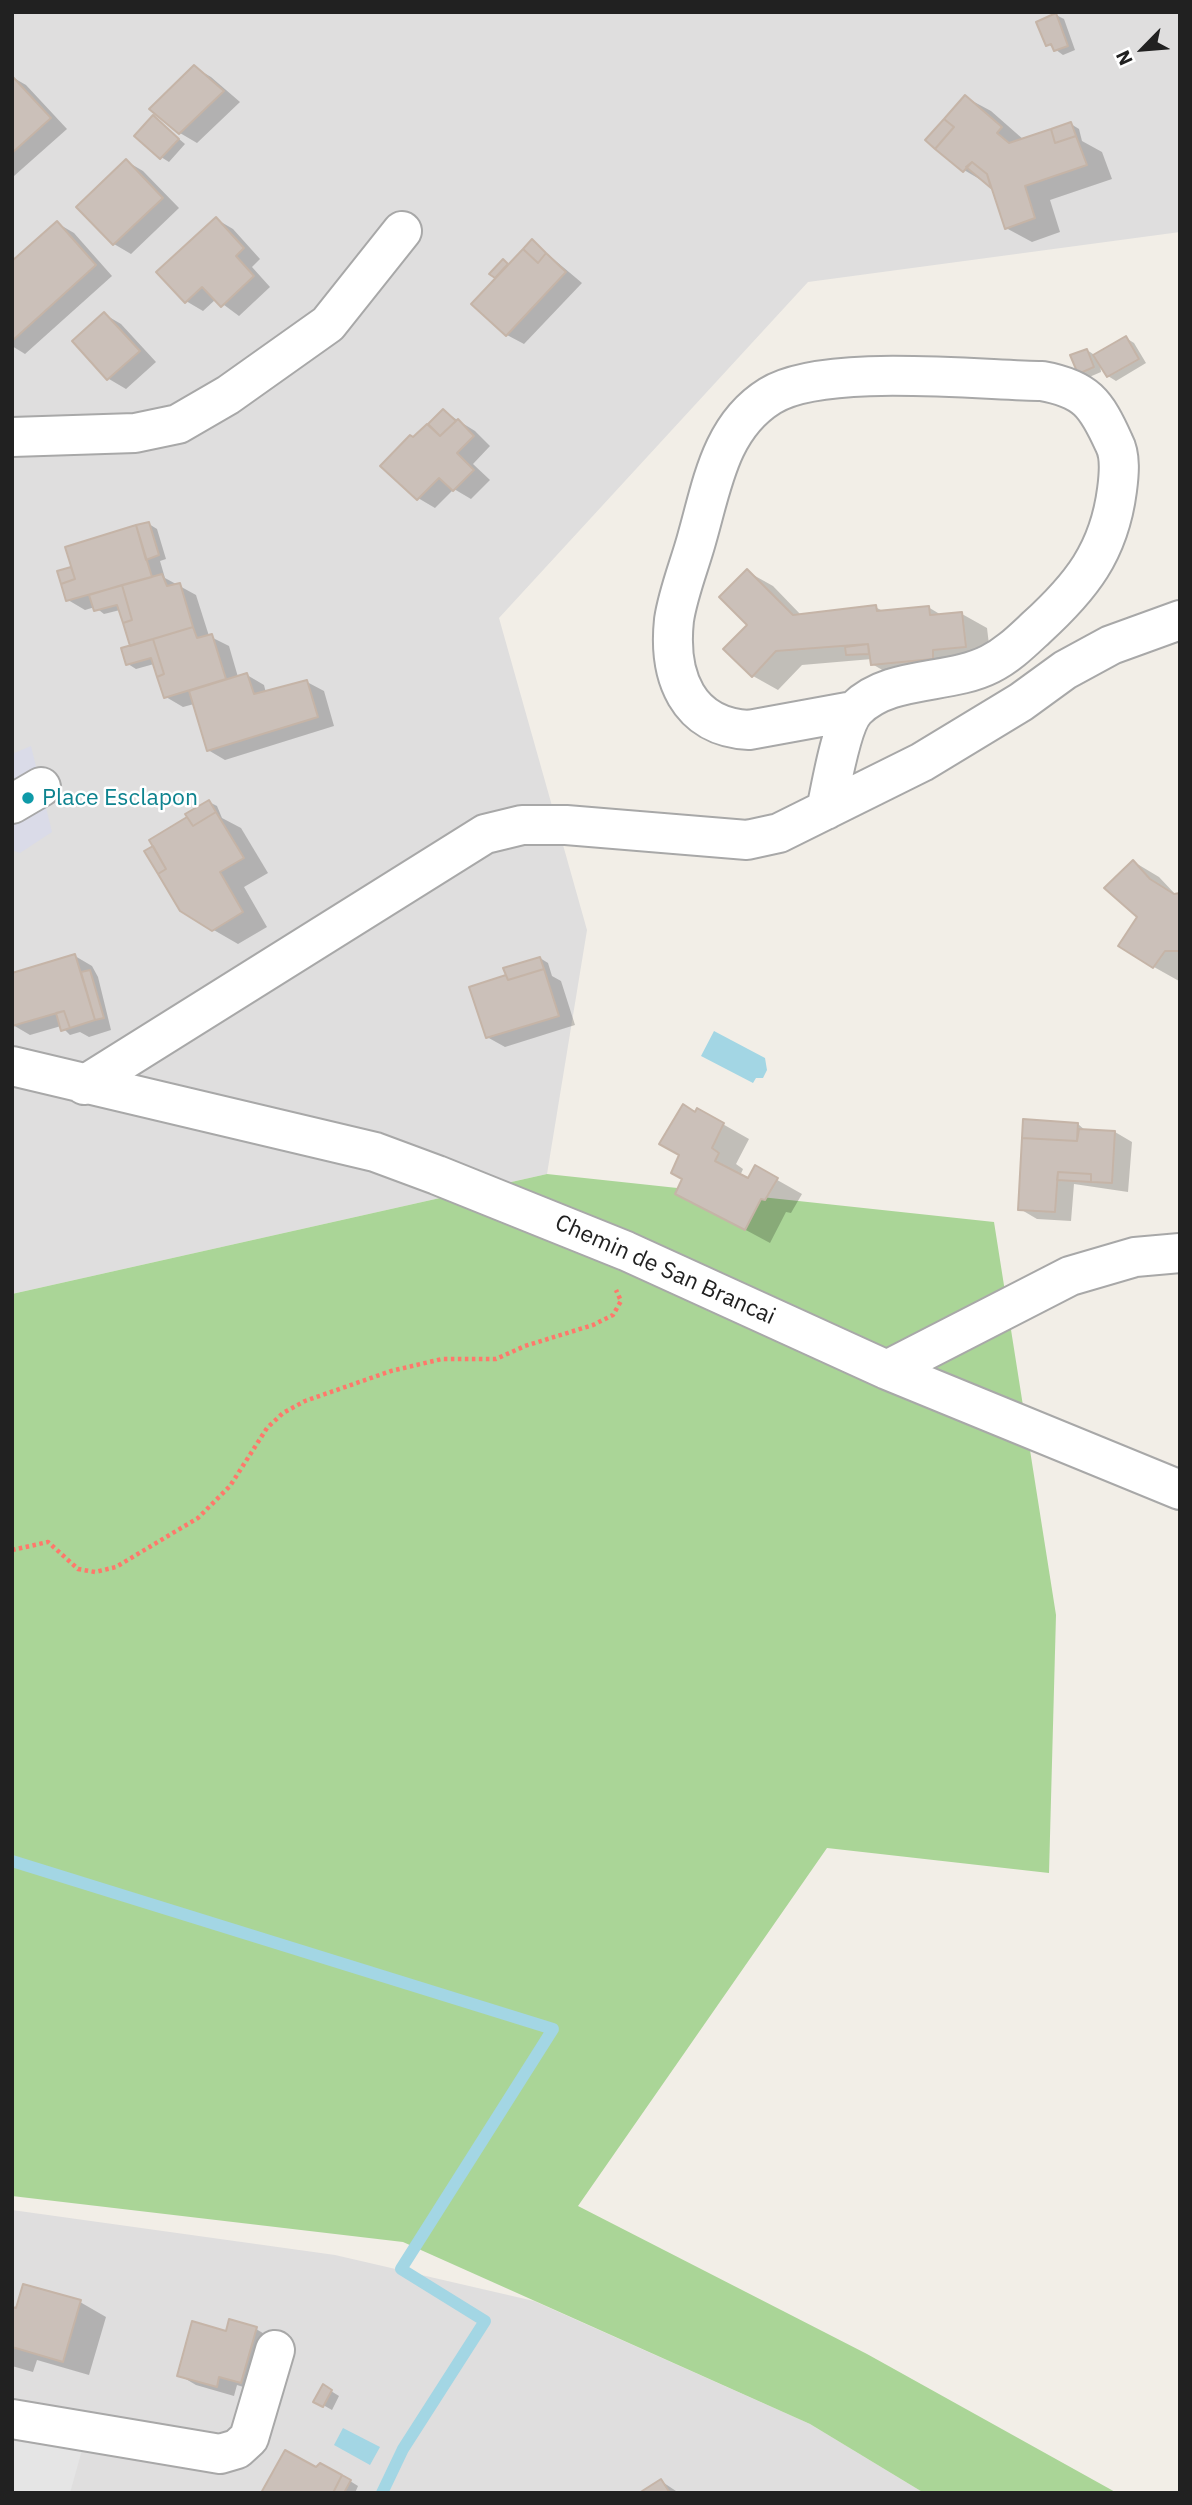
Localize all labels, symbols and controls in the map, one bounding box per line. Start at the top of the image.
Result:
north arrow [1108,14,1178,84]
text: N [1110,47,1138,69]
place label: Place Esclapon [42,784,198,812]
marker: Place Esclapon [20,790,36,806]
street label: Chemin de San Brancai [551,1209,779,1331]

